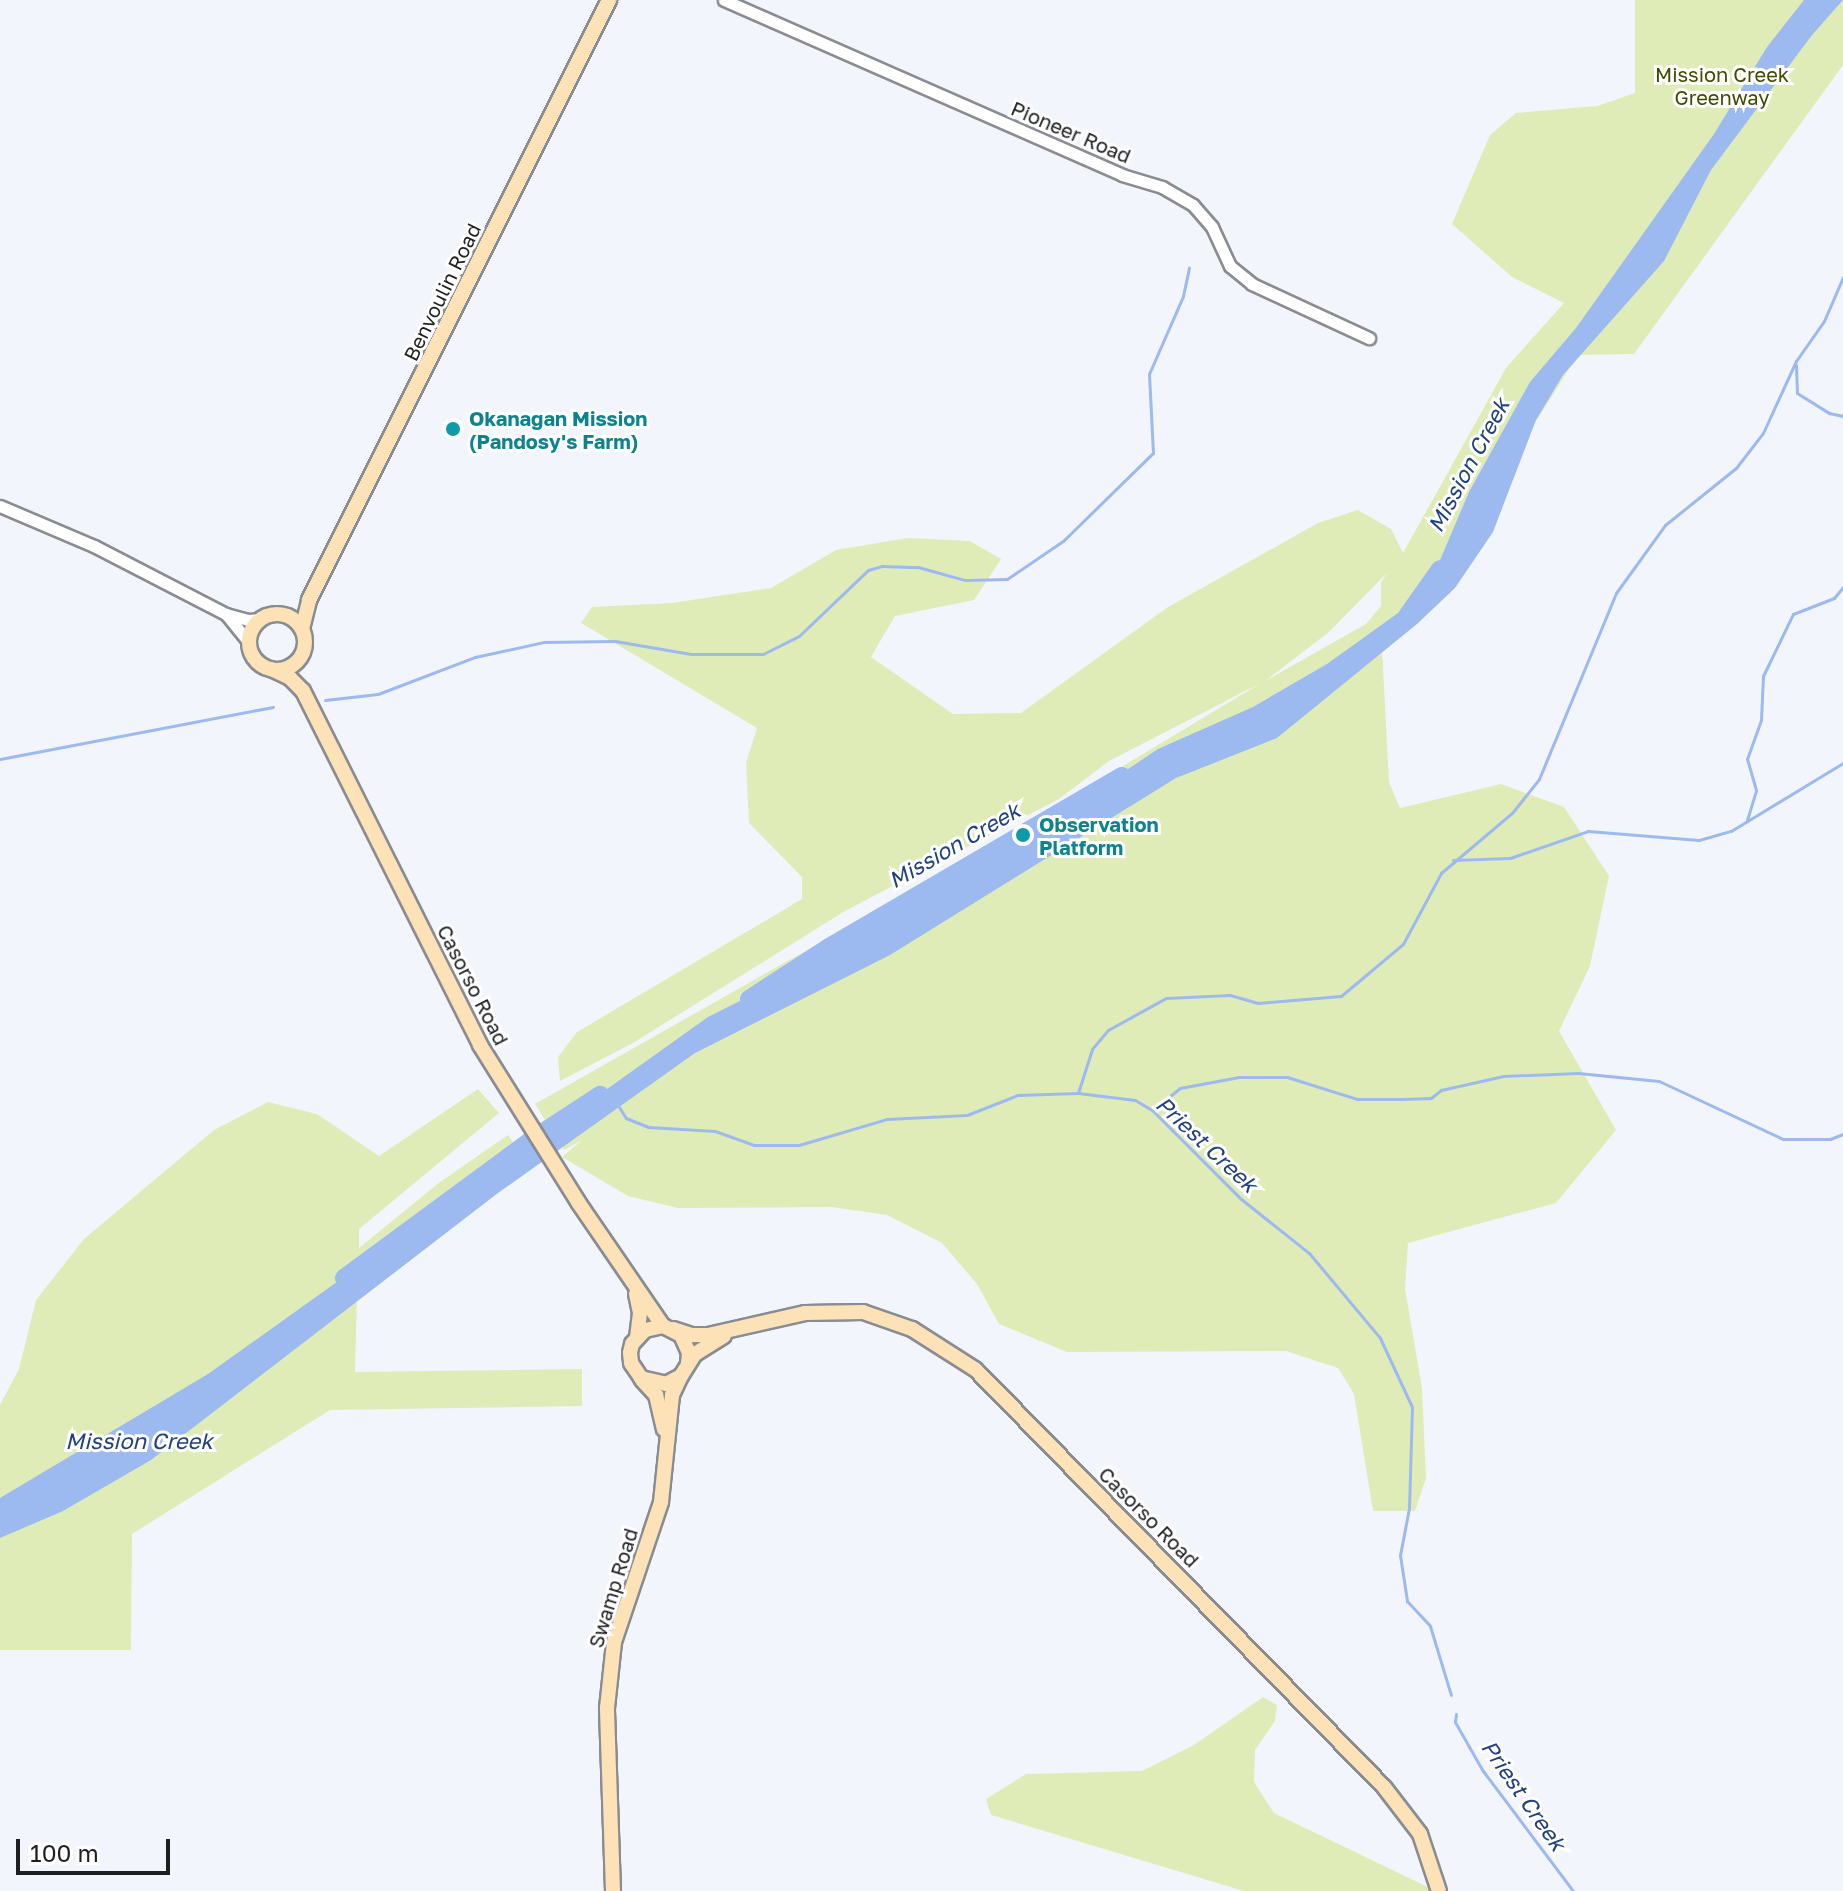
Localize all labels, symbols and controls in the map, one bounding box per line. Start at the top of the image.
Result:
park label: Mission Creek Greenway [1655,62,1789,109]
street label: Pioneer Road [1008,96,1134,168]
street label: Benvoulin Road [398,219,486,365]
water label: Mission Creek [1422,394,1514,536]
place label: Okanagan Mission (Pandosy's Farm) [469,406,647,453]
marker: Okanagan Mission (Pandosy's Farm) [444,420,462,438]
water label: Mission Creek [884,797,1024,893]
place label: Observation Platform [1039,812,1158,859]
marker: Observation Platform [1014,826,1032,844]
street label: Casorso Road [432,921,514,1049]
water label: Priest Creek [1151,1090,1263,1198]
water label: Mission Creek [65,1428,213,1454]
street label: Casorso Road [1094,1462,1204,1572]
street label: Swamp Road [583,1525,643,1651]
water label: Priest Creek [1476,1735,1572,1855]
scale bar [20,1823,174,1873]
text: 100 m [30,1838,99,1867]

